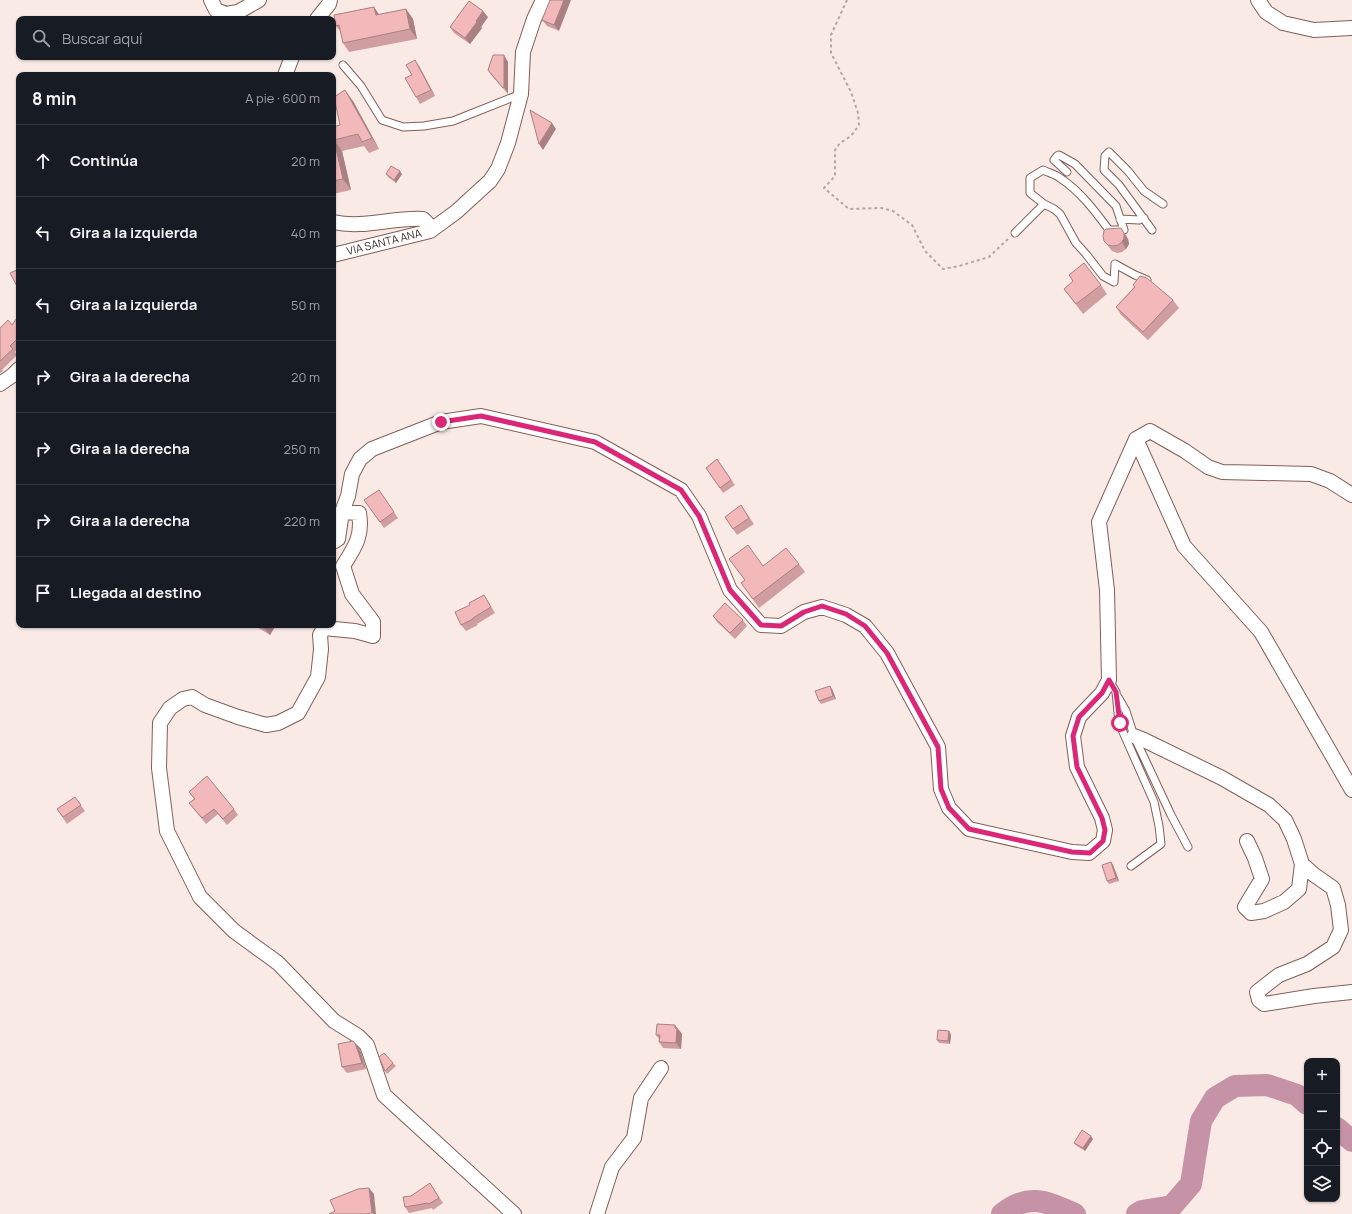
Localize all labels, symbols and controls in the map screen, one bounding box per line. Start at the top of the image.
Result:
search box [16,16,336,60]
icon: search [30,27,52,49]
text: Buscar aquí [62,28,143,49]
text: 8 min [32,87,77,110]
text: A pie · 600 m [245,89,320,107]
icon: ahead [32,150,54,172]
text: Continúa [70,150,138,171]
text: 20 m [291,152,320,170]
icon: left [32,222,54,244]
text: Gira a la izquierda [70,222,197,243]
text: 40 m [291,224,320,242]
street label: VIA SANTA ANA [345,225,423,258]
icon: left [32,294,54,316]
text: Gira a la izquierda [70,294,197,315]
text: 50 m [291,296,320,314]
icon: right [32,366,54,388]
text: Gira a la derecha [70,366,190,387]
text: 20 m [291,368,320,386]
route end [432,413,450,431]
icon: right [32,438,54,460]
text: Gira a la derecha [70,438,190,459]
text: 250 m [284,440,320,458]
icon: right [32,510,54,532]
text: Gira a la derecha [70,510,190,531]
text: 220 m [284,512,320,530]
icon: arrive [32,582,54,604]
text: Llegada al destino [70,582,202,603]
route start [1111,714,1129,732]
map controls [1304,1058,1340,1202]
button: + [1304,1058,1340,1094]
button: − [1304,1094,1340,1130]
button: locate [1304,1130,1340,1166]
button: layers [1304,1166,1340,1202]

